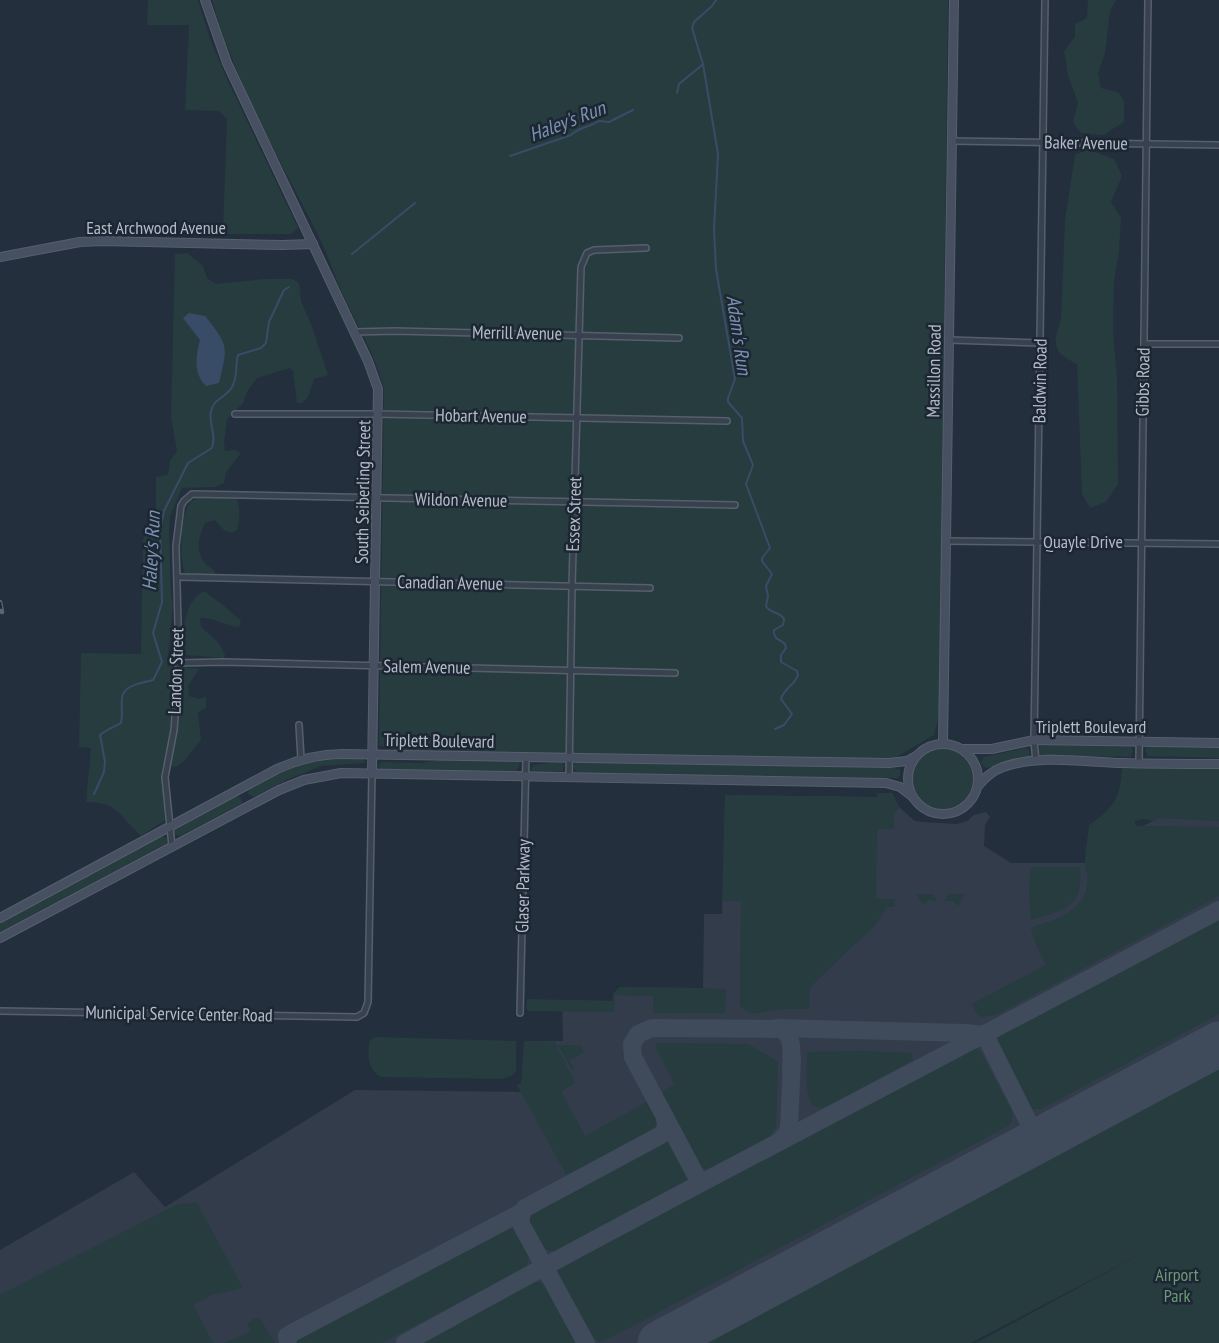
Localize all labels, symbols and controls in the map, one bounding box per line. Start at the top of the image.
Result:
water label: Haley's Run [525,94,610,147]
street label: Baker Avenue [1044,130,1128,155]
street label: East Archwood Avenue [86,216,226,239]
water label: Adam's Run [721,294,758,378]
street label: Merrill Avenue [472,320,562,345]
street label: Massillon Road [921,324,946,418]
street label: Baldwin Road [1027,338,1052,423]
street label: Gibbs Road [1130,347,1155,417]
street label: Hobart Avenue [435,403,527,428]
street label: South Seiberling Street [350,420,375,564]
street label: Essex Street [561,476,586,552]
street label: Wildon Avenue [415,487,507,512]
water label: Haley's Run [136,509,166,591]
street label: Quayle Drive [1043,530,1123,553]
street label: Canadian Avenue [397,570,503,595]
street label: Landon Street [162,627,189,715]
street label: Salem Avenue [383,654,471,679]
street label: Triplett Boulevard [1036,715,1146,738]
street label: Triplett Boulevard [383,728,495,753]
street label: Glaser Parkway [510,839,535,933]
street label: Municipal Service Center Road [85,1000,273,1027]
park label: Airport Park [1155,1263,1199,1307]

